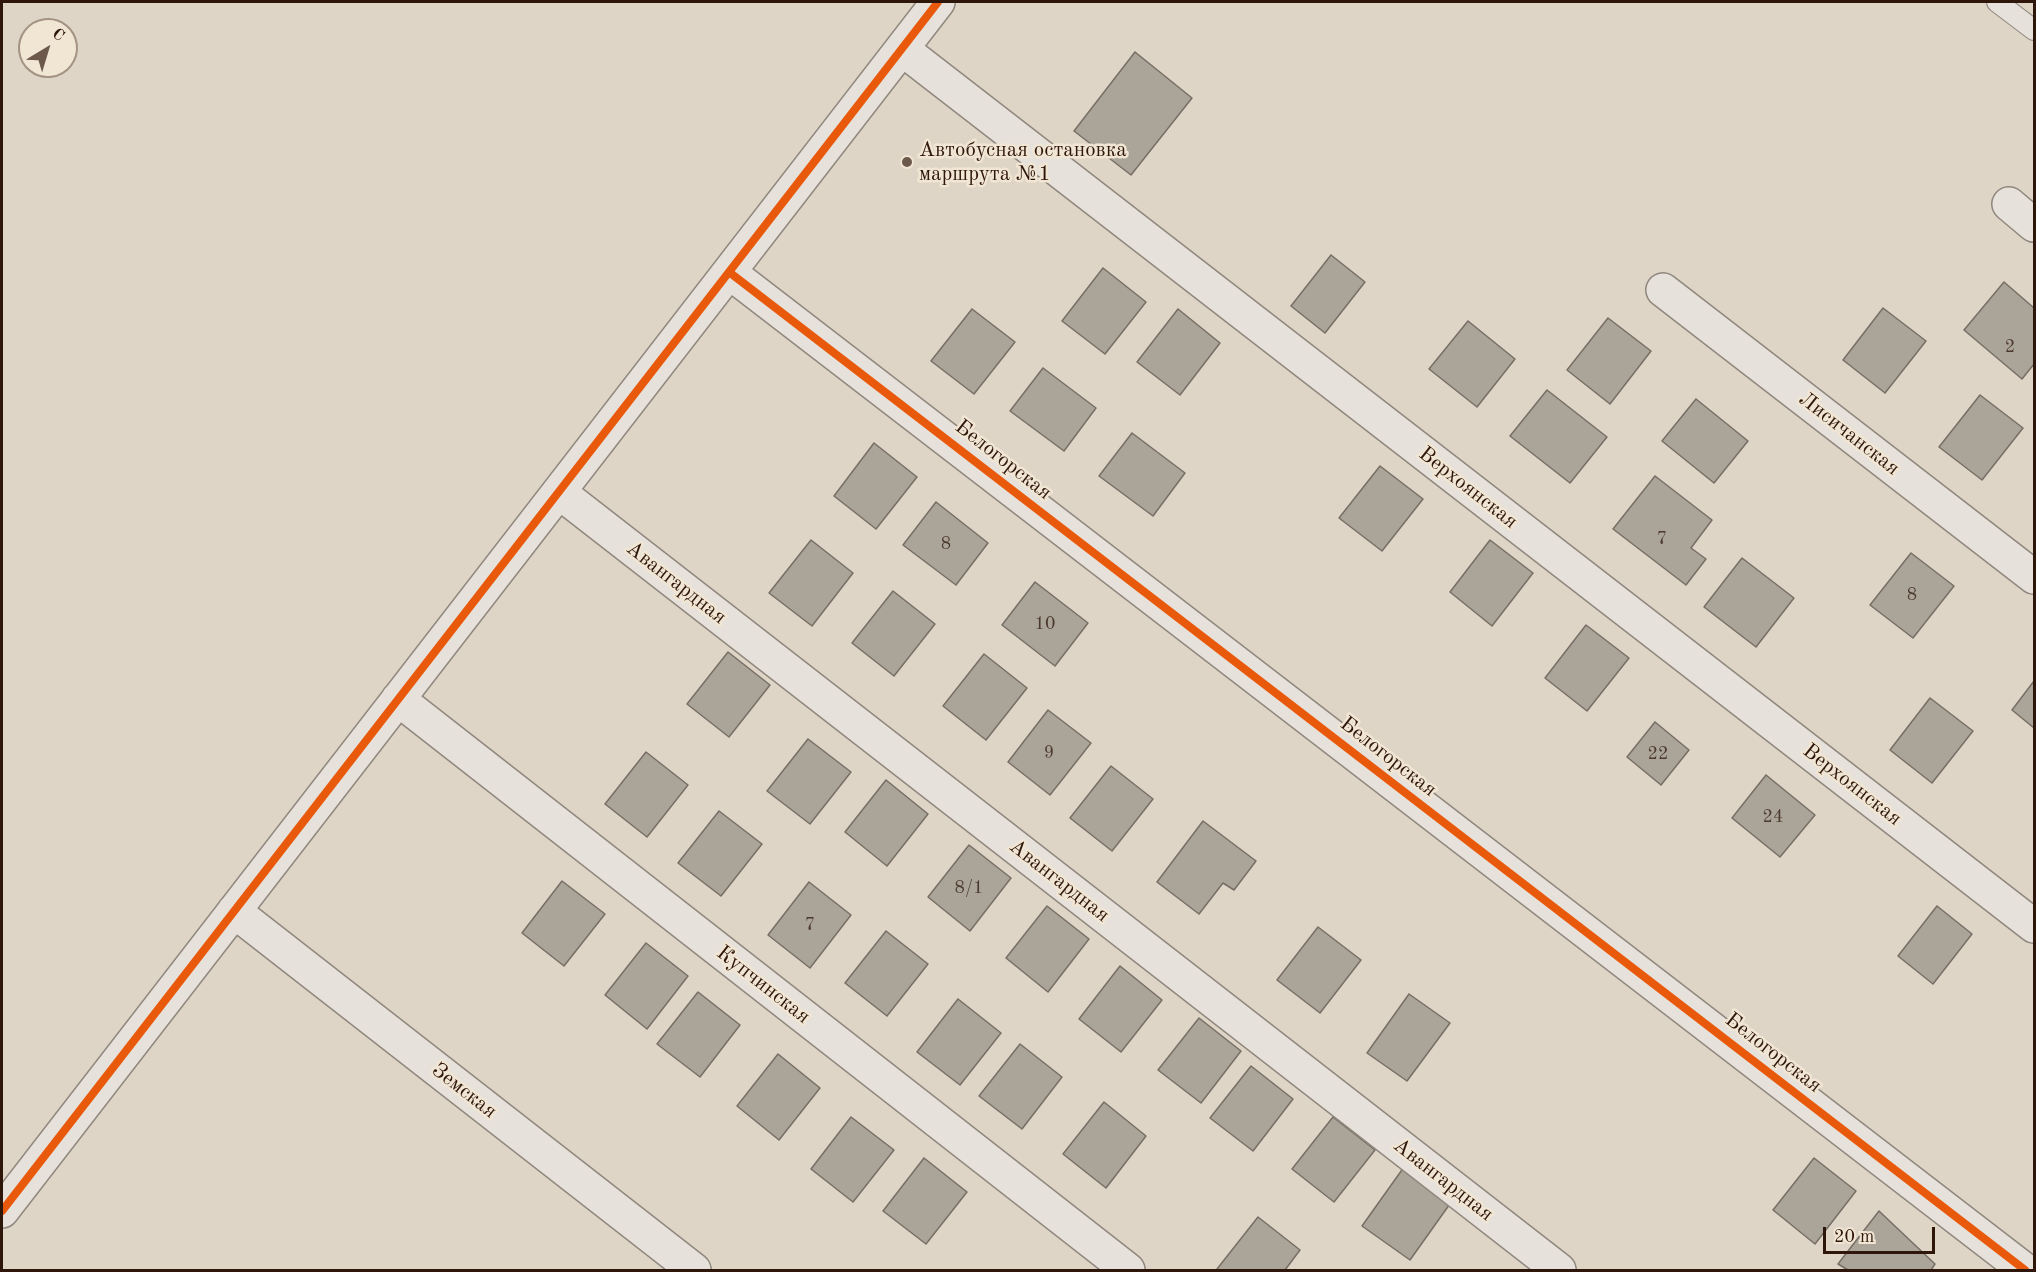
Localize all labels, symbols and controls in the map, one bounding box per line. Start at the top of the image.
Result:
north arrow [18,18,78,78]
text: С [49,26,67,45]
place label: Автобусная остановка маршрута №1 [919,137,1127,187]
marker: Автобусная остановка маршрута №1 [900,155,914,169]
house number: 2 [2005,336,2015,358]
street label: Лисичанская [1793,387,1905,481]
street label: Белогорская [950,414,1056,506]
street label: Верхоянская [1413,442,1523,534]
house number: 7 [1657,528,1667,550]
house number: 8 [941,533,951,555]
street label: Авангардная [621,536,731,630]
house number: 8 [1907,584,1917,606]
house number: 10 [1035,613,1055,635]
street label: Белогорская [1335,711,1441,803]
street label: Верхоянская [1797,739,1907,831]
house number: 9 [1044,742,1054,764]
house number: 22 [1648,743,1668,765]
house number: 24 [1763,806,1783,828]
street label: Авангардная [1004,834,1114,928]
house number: 8/1 [955,877,983,899]
house number: 7 [805,914,815,936]
street label: Купчинская [711,941,815,1029]
street label: Белогорская [1720,1007,1826,1099]
street label: Земская [426,1058,502,1124]
street label: Авангардная [1388,1133,1498,1227]
scale bar [1826,1215,1938,1253]
text: 20 m [1834,1228,1874,1246]

